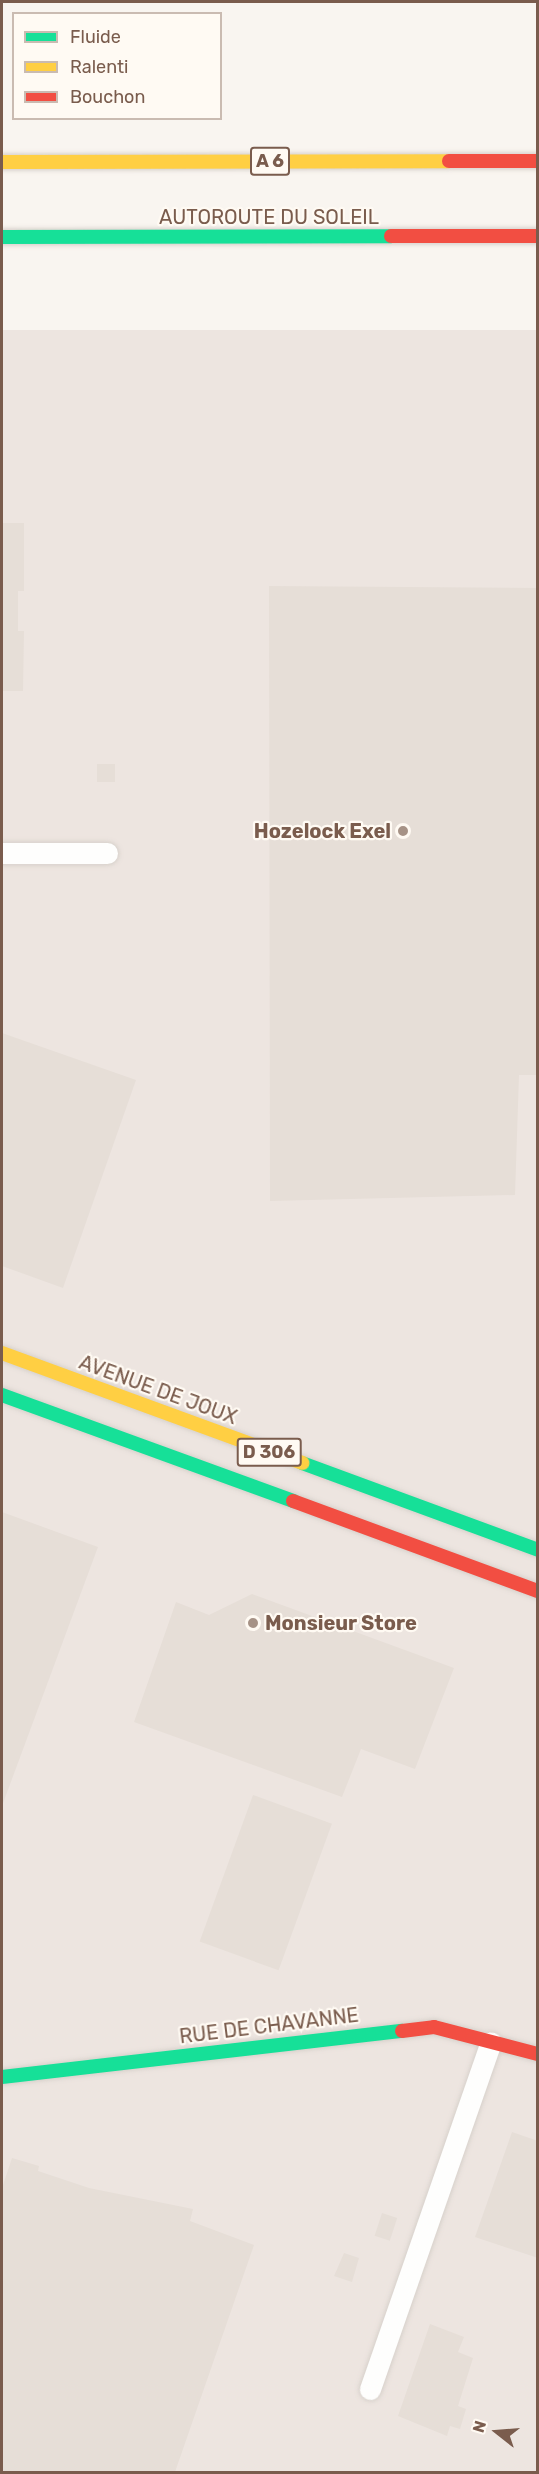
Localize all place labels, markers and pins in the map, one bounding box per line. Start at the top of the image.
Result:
place label: Hozelock Exel [254,819,391,843]
marker: Hozelock Exel [396,824,410,838]
place label: Monsieur Store [265,1611,417,1635]
marker: Monsieur Store [246,1616,260,1630]

